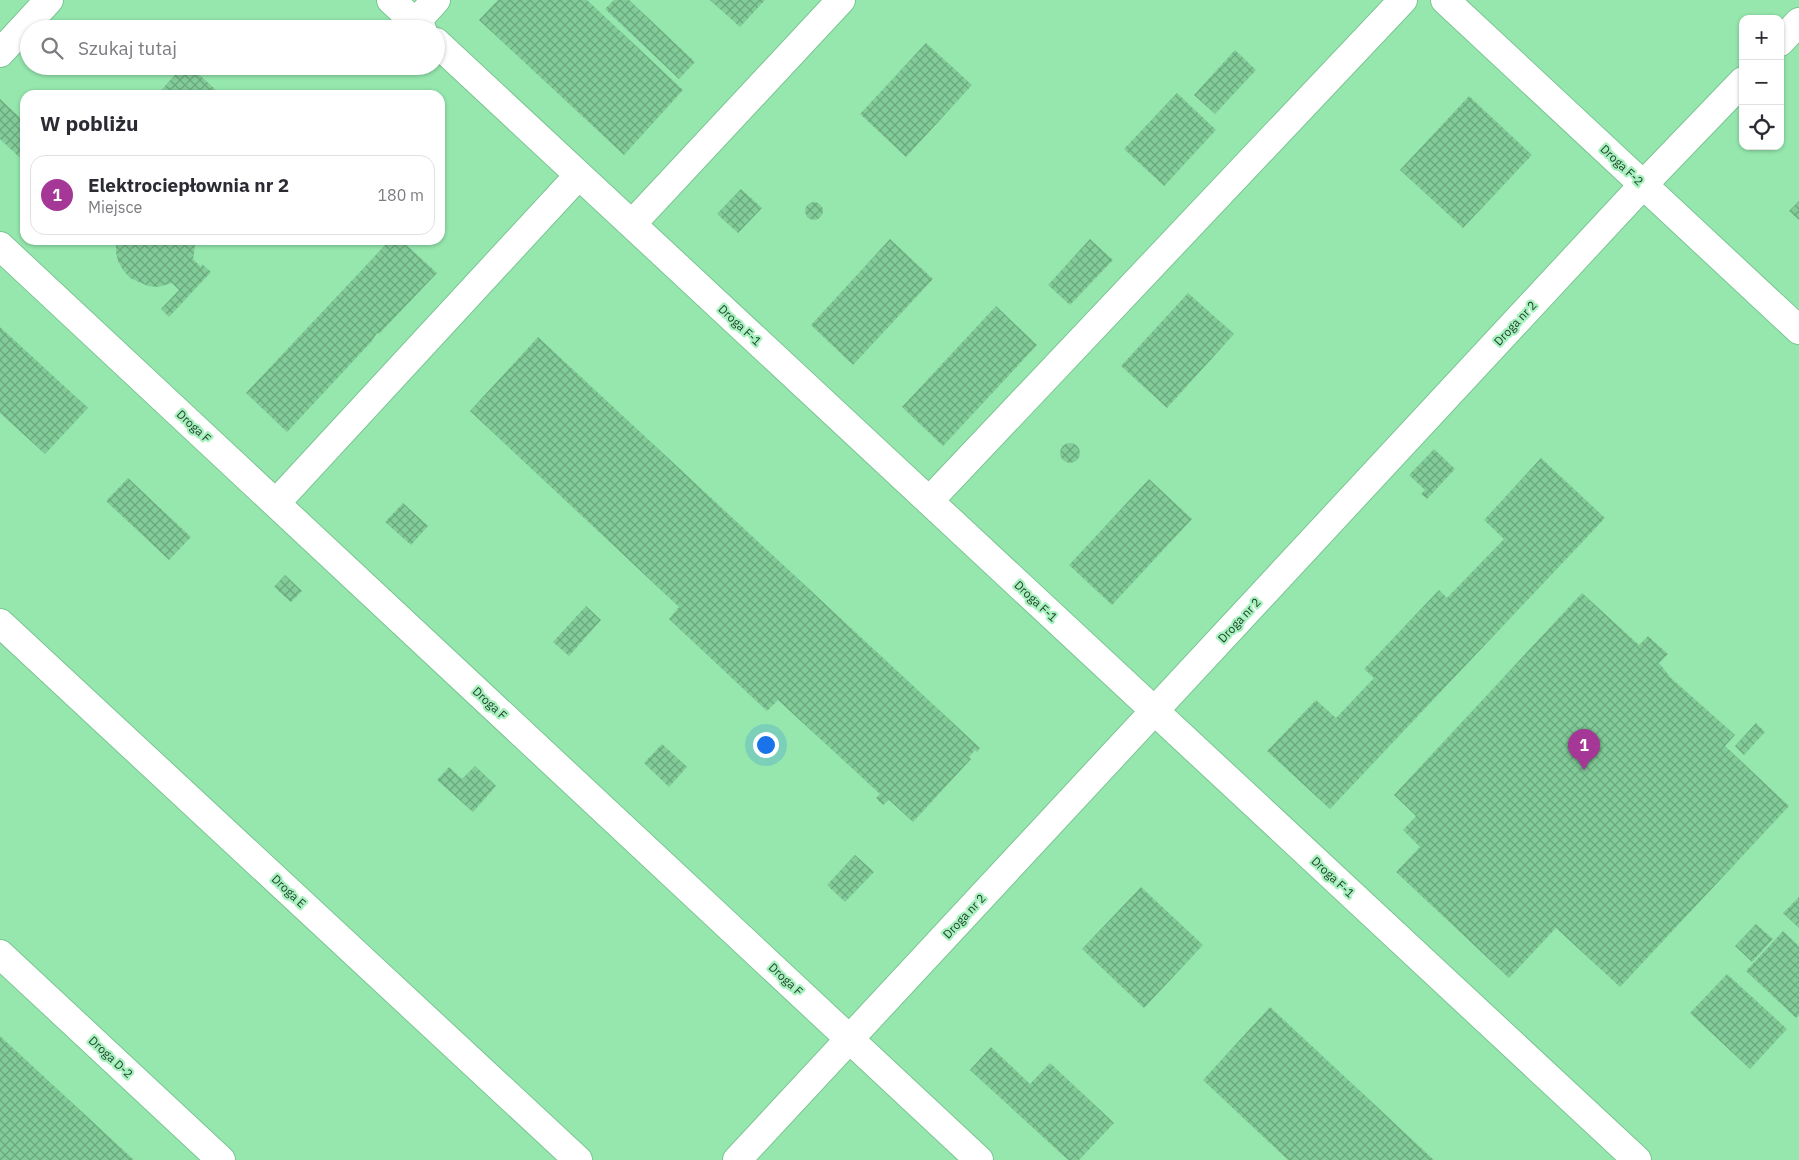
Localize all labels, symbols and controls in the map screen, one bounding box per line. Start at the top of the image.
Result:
map controls [1739,15,1784,150]
button: + [1739,15,1784,60]
search box [20,20,445,75]
icon: search [38,34,66,62]
text: Szukaj tutaj [78,36,177,60]
button: − [1739,60,1784,105]
button: locate [1739,105,1784,150]
text: W pobliżu [40,109,139,137]
street label: Droga F-2 [1597,141,1647,189]
text: Elektrociepłownia nr 2 [88,173,289,197]
text: 1 [52,185,62,205]
text: 180 m [377,185,424,205]
text: Miejsce [88,197,142,217]
street label: Droga nr 2 [1490,297,1540,349]
street label: Droga F-1 [715,301,765,349]
street label: Droga F [174,406,214,446]
street label: Droga F-1 [1011,577,1061,625]
street label: Droga nr 2 [1214,594,1264,646]
street label: Droga F [470,683,510,723]
pin: 1 [1568,729,1600,770]
your location [753,732,779,758]
street label: Droga F-1 [1308,853,1358,901]
street label: Droga E [269,871,309,911]
street label: Droga nr 2 [939,890,989,942]
street label: Droga F [766,959,806,999]
street label: Droga D-2 [86,1033,136,1081]

